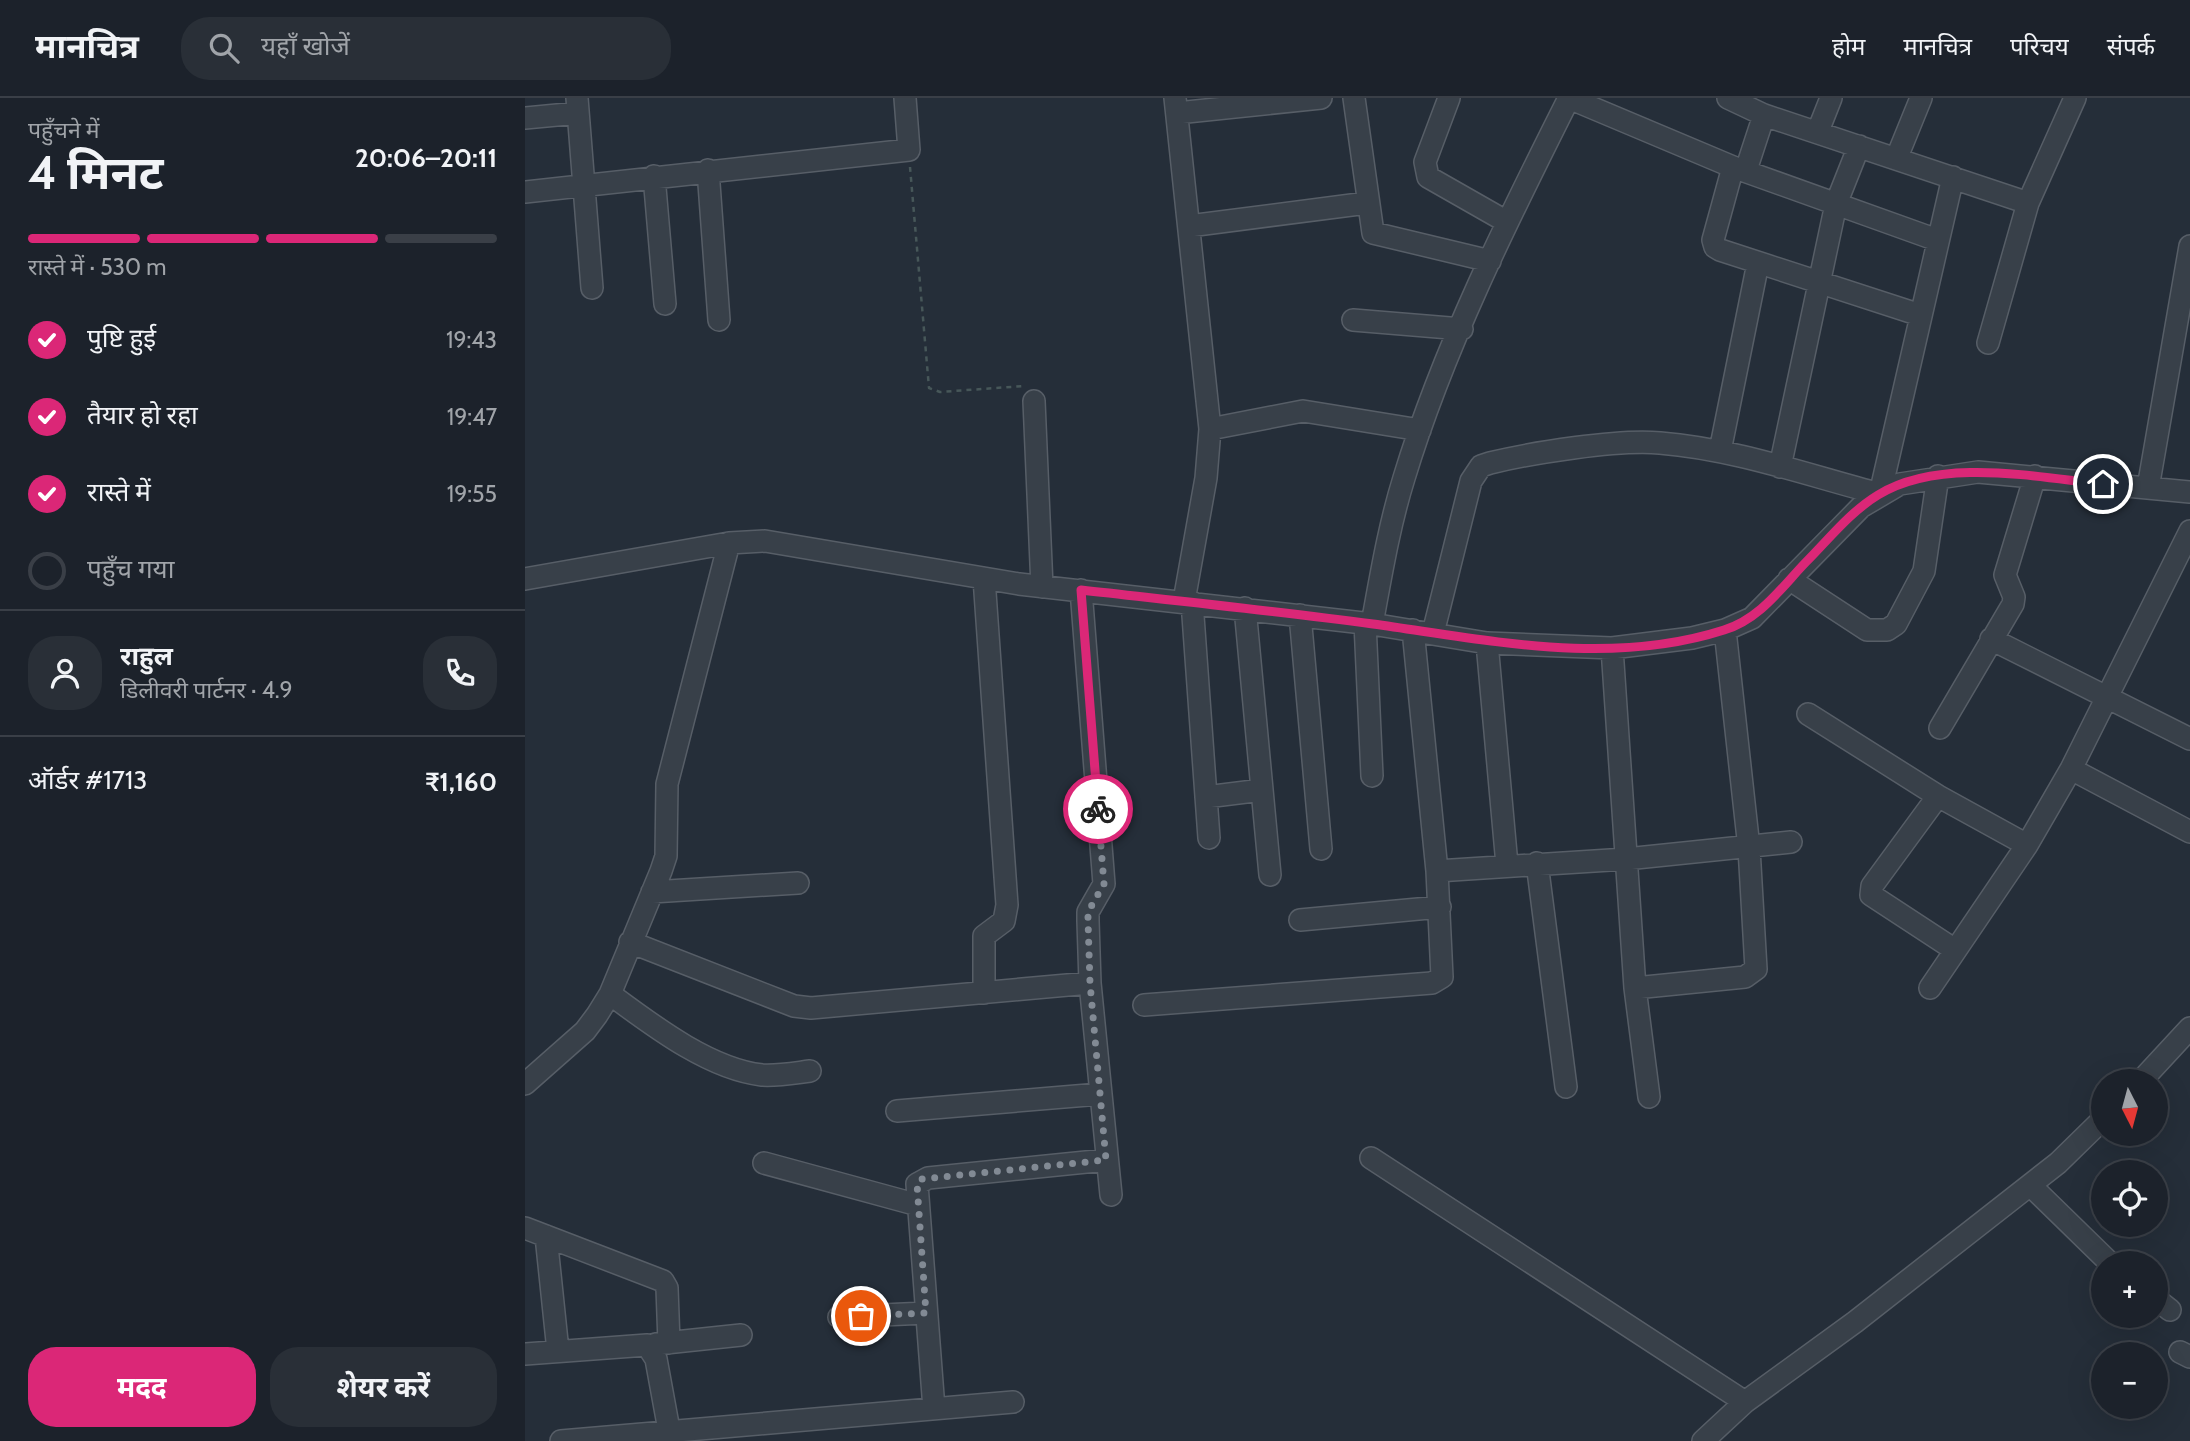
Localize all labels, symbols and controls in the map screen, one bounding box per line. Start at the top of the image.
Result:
search box [181,17,671,80]
text: मानचित्र [35,26,139,66]
icon: search [205,29,243,67]
text: यहाँ खोजें [261,30,350,62]
text: होम [1832,32,1865,61]
text: मानचित्र [1903,32,1972,61]
text: परिचय [2010,32,2069,61]
text: संपर्क [2107,32,2155,61]
text: पहुँचने में [28,116,100,144]
text: 20:06–20:11 [355,142,497,174]
text: 4 मिनट [28,145,163,201]
text: रास्ते में · 530 m [28,253,166,281]
icon: check [28,321,66,359]
text: पुष्टि हुई [87,322,156,354]
text: 19:43 [446,326,497,354]
icon: check [28,398,66,436]
text: तैयार हो रहा [87,399,198,431]
text: 19:47 [447,403,497,431]
pin [2073,454,2133,514]
icon: home [2084,465,2122,503]
icon: check [28,475,66,513]
text: रास्ते में [87,476,151,508]
text: 19:55 [447,480,497,508]
text: पहुँच गया [87,553,174,585]
button: person [28,636,102,710]
button: phone [423,636,497,710]
text: राहुल [120,640,173,672]
text: डिलीवरी पार्टनर · 4.9 [120,676,293,704]
text: ऑर्डर #1713 [28,764,147,796]
text: ₹1,160 [425,766,497,798]
courier [1063,774,1133,844]
icon: bike [1079,790,1117,828]
north arrow [2091,1069,2168,1146]
map controls [2091,1069,2168,1419]
button: locate [2091,1160,2168,1237]
button: + [2091,1251,2168,1328]
pin [831,1286,891,1346]
icon: bag [842,1297,880,1335]
button: − [2091,1342,2168,1419]
button: मदद [28,1347,256,1427]
button: शेयर करें [270,1347,497,1427]

